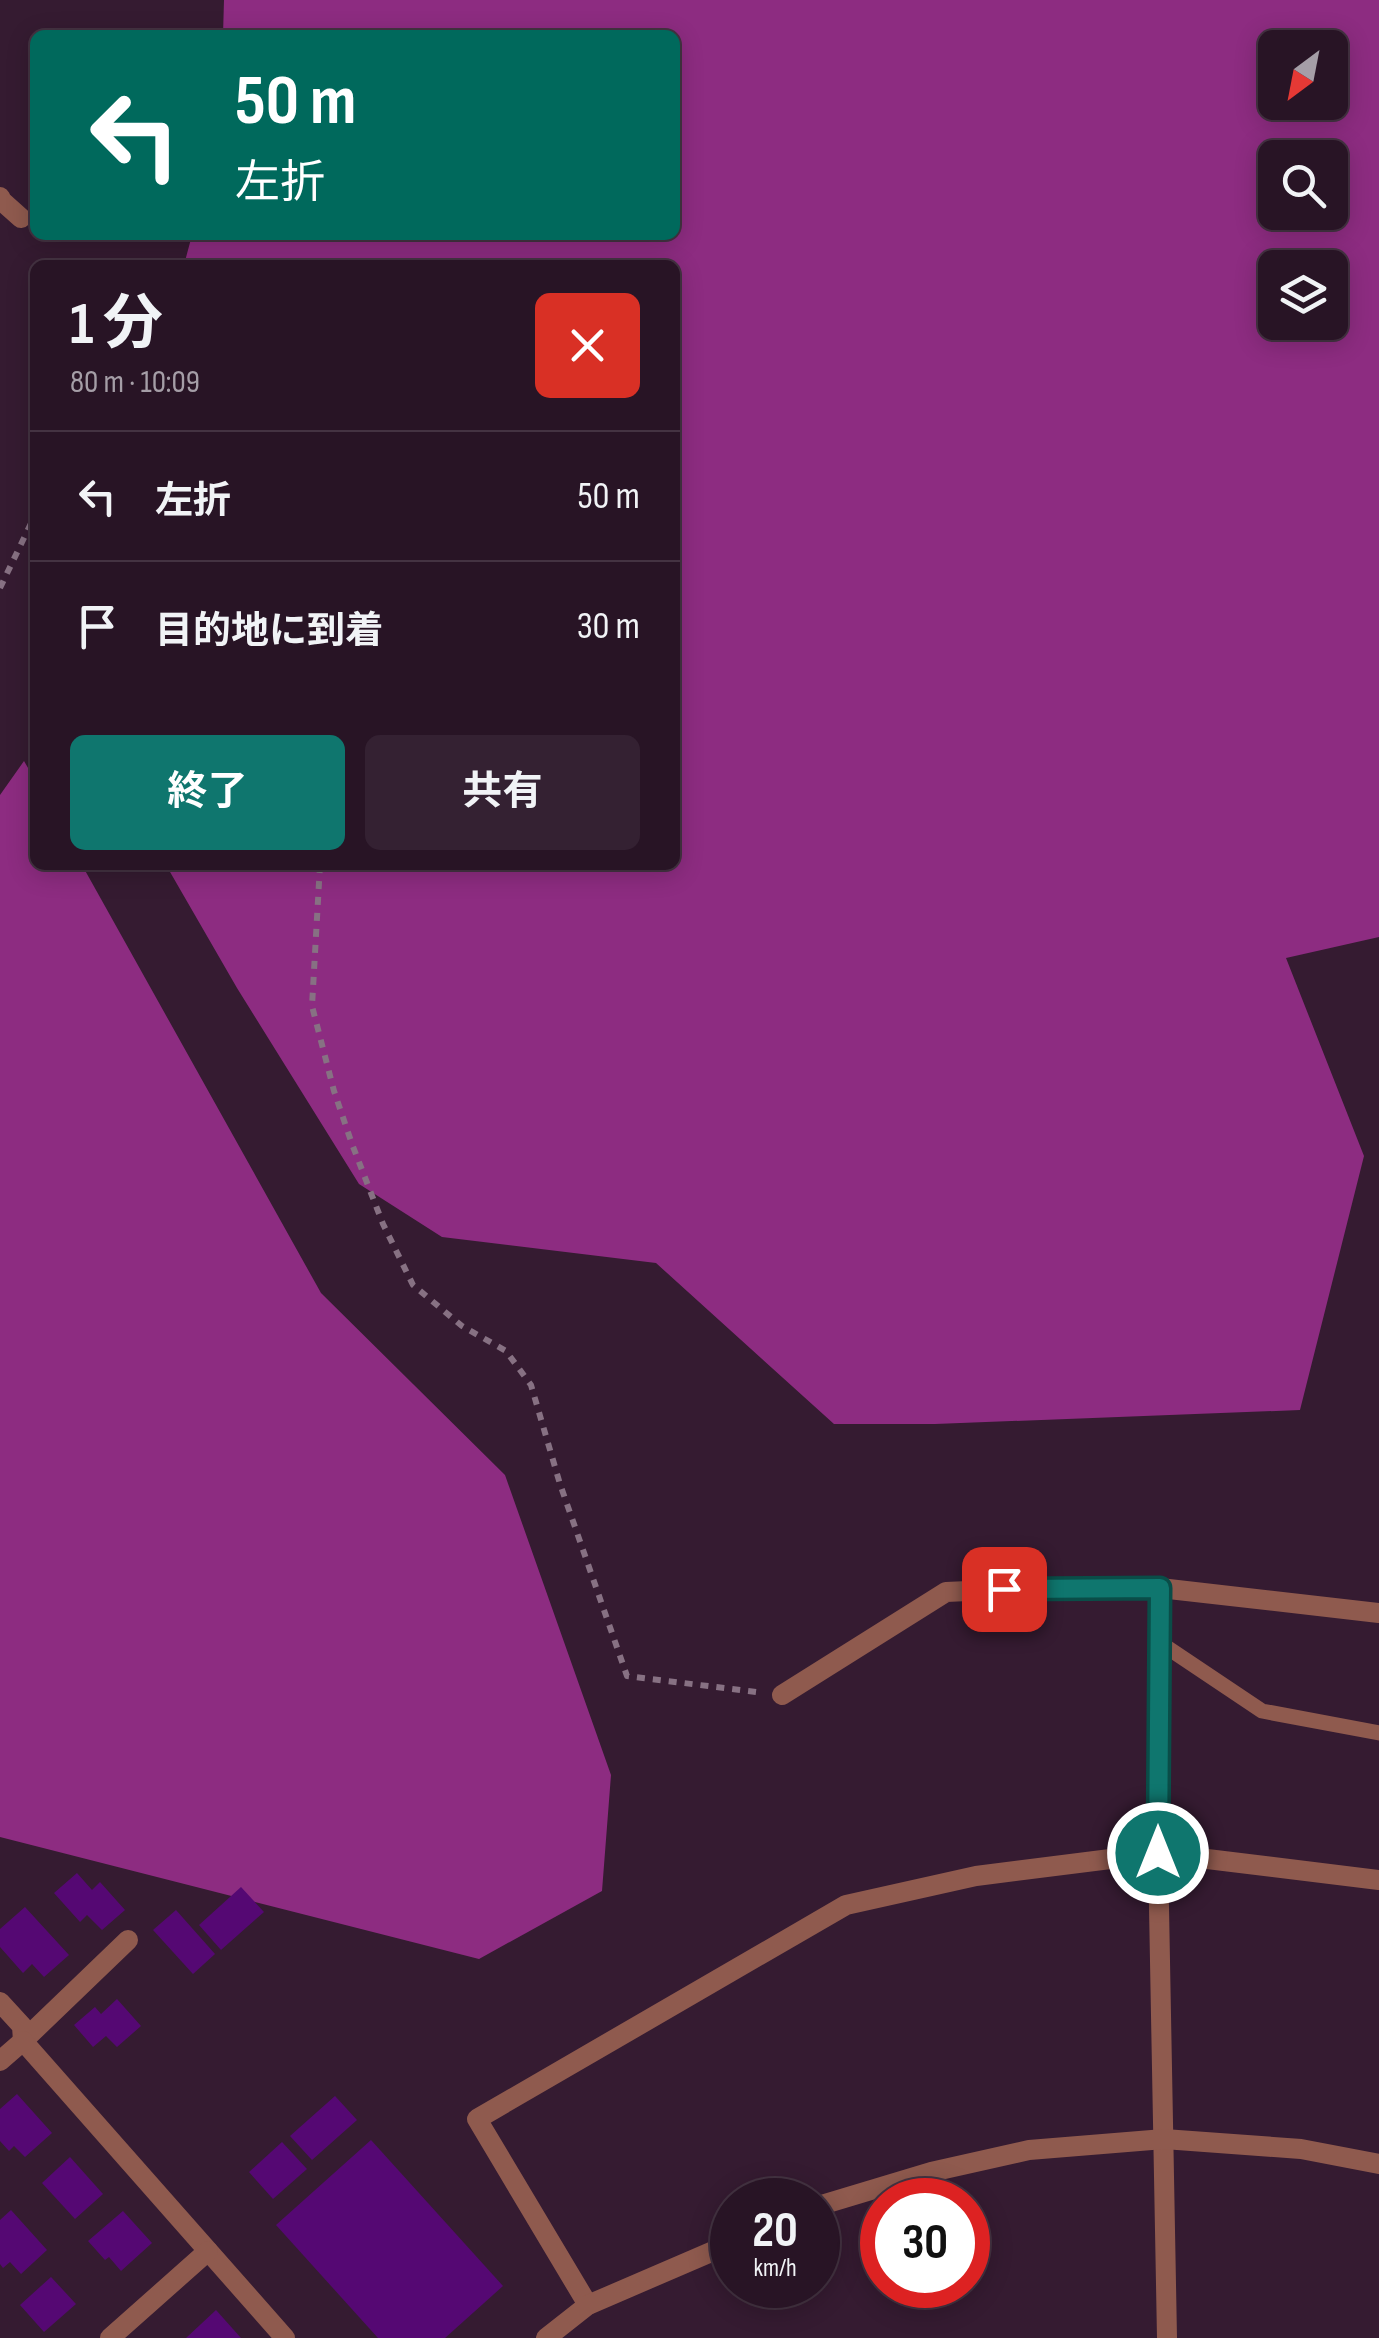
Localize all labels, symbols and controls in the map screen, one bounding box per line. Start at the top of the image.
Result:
north arrow [1258,30,1348,120]
map controls [1258,30,1348,340]
text: 50 m [235,60,356,144]
icon: left [70,70,200,200]
button: search [1258,140,1348,230]
text: 左折 [235,156,325,211]
button: layers [1258,250,1348,340]
text: 1 分 [70,289,163,361]
button: close [535,293,640,398]
text: 80 m · 10:09 [70,363,200,402]
icon: left [70,469,125,524]
text: 50 m [577,474,640,519]
text: 左折 [155,479,231,524]
icon: arrive [70,599,125,654]
text: 30 m [577,604,640,649]
text: 目的地に到着 [155,609,383,654]
button: 終了 [70,735,345,850]
button: 共有 [365,735,640,850]
pin [962,1547,1047,1632]
icon: arrive [977,1562,1032,1617]
position arrow [1106,1801,1210,1905]
speed limit sign: 30 [860,2178,990,2308]
text: 20 [752,2201,798,2261]
text: km/h [753,2253,797,2284]

